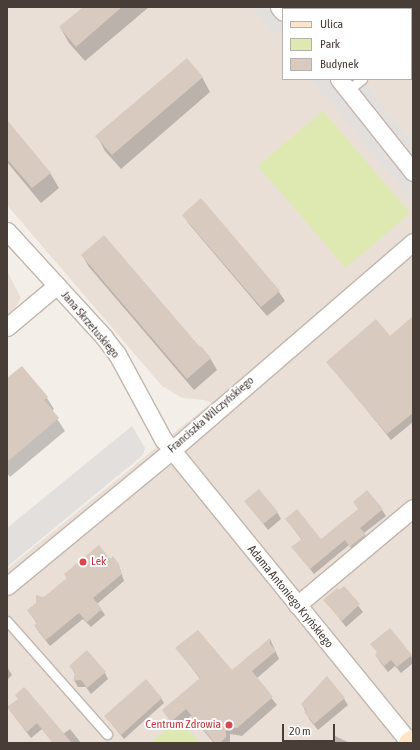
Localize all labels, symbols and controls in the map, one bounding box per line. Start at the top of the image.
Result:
legend [282,8,412,80]
text: Ulica [320,17,343,31]
text: Park [320,37,340,51]
text: Budynek [320,57,359,71]
street label: Jana Skrzetuskiego [58,289,122,361]
street label: Franciszka Wilczyńskiego [165,374,257,456]
street label: Adama Antoniego Kryńskiego [244,543,336,651]
place label: Lek [91,555,106,569]
marker: Lek [78,557,88,567]
scale bar [284,716,337,742]
place label: Centrum Zdrowia [146,718,221,732]
marker: Centrum Zdrowia [224,720,234,730]
text: 20 m [289,724,311,738]

